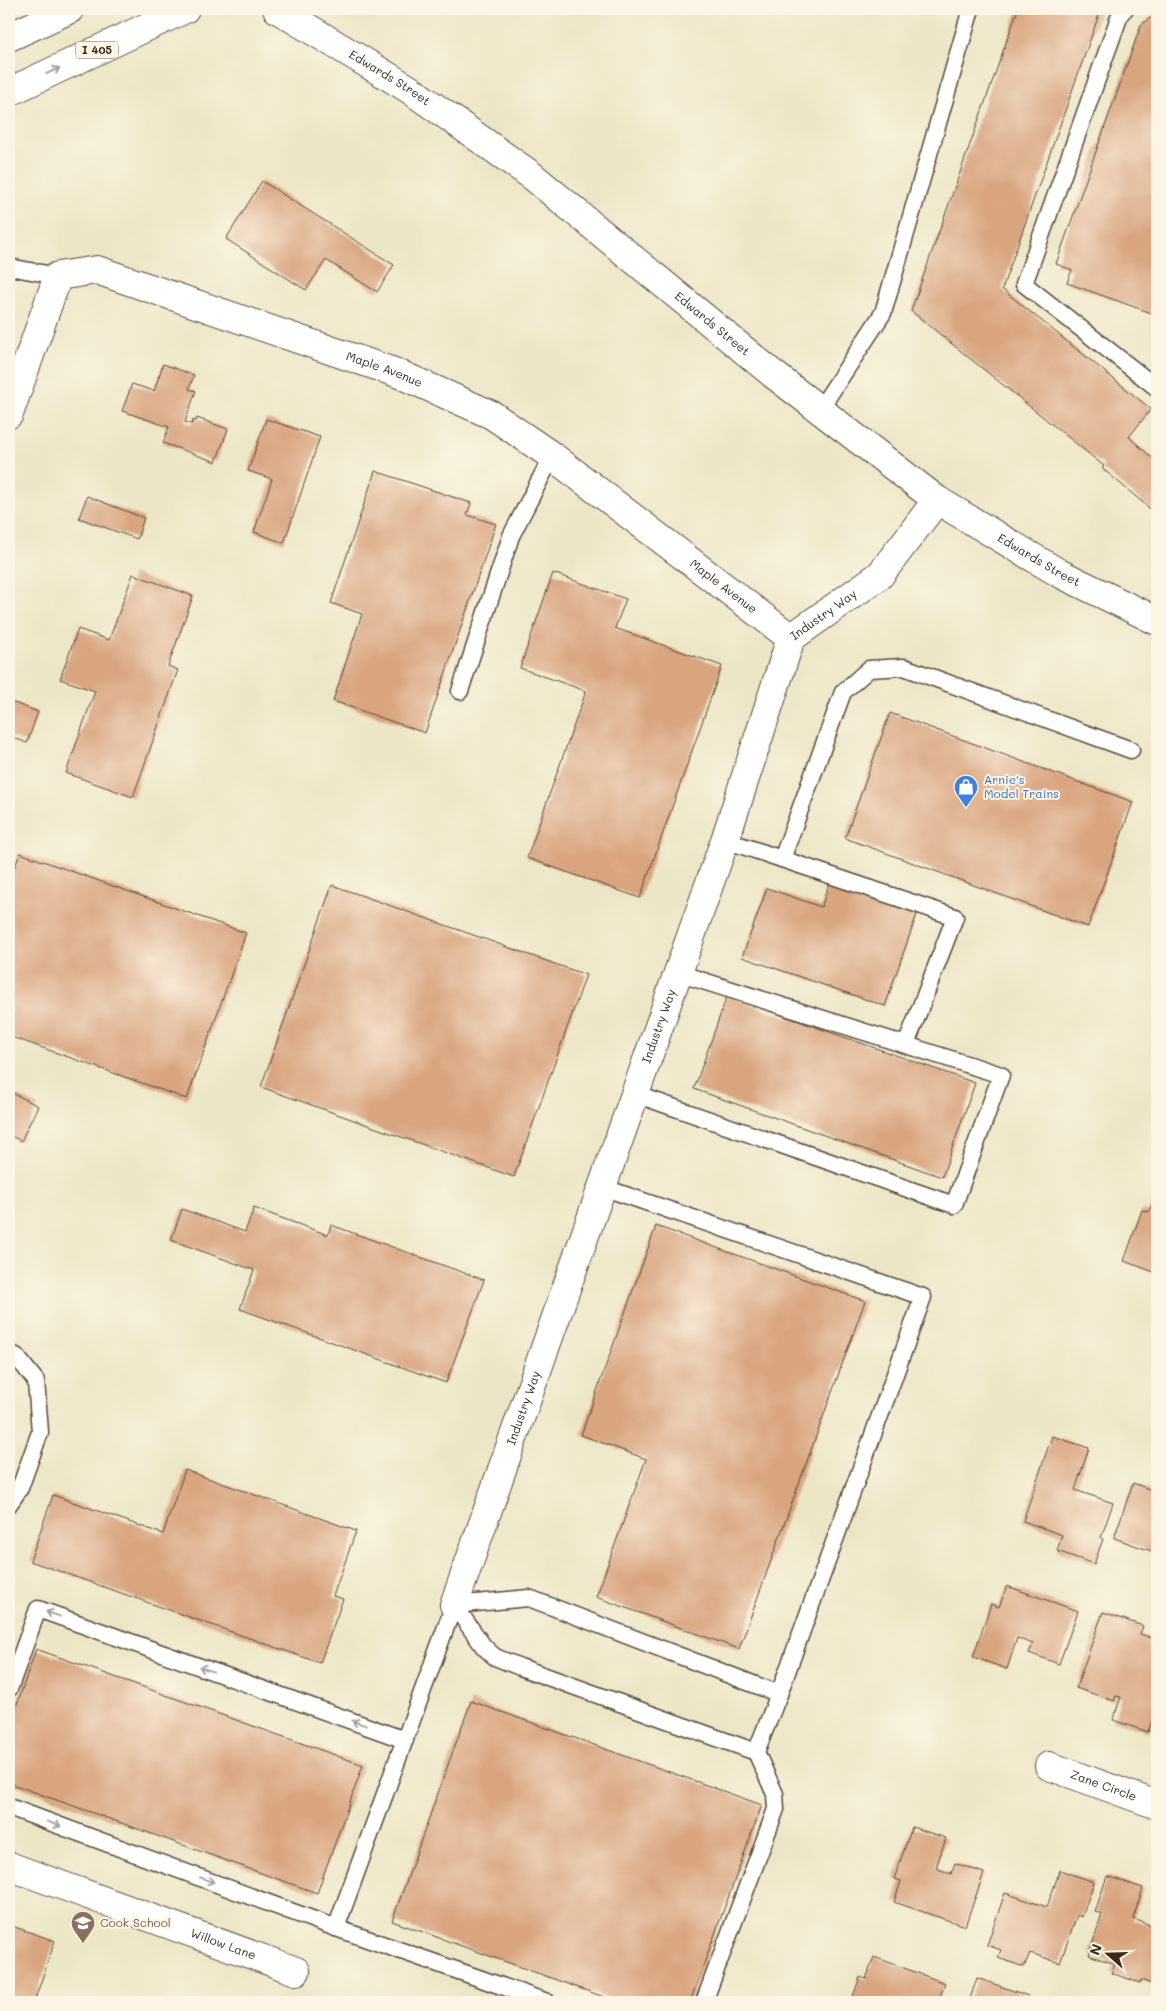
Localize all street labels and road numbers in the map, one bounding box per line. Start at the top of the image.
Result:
road number: I 405 [76,42,118,58]
street label: Edwards Street [347,46,434,109]
street label: Edwards Street [672,287,754,359]
street label: Maple Avenue [344,347,425,390]
street label: Edwards Street [995,529,1083,589]
street label: Maple Avenue [687,555,761,616]
street label: Industry Way [787,585,859,643]
street label: Industry Way [638,987,679,1065]
street label: Industry Way [502,1368,543,1447]
street label: Zane Circle [1069,1765,1139,1804]
street label: Willow Lane [189,1924,258,1963]

